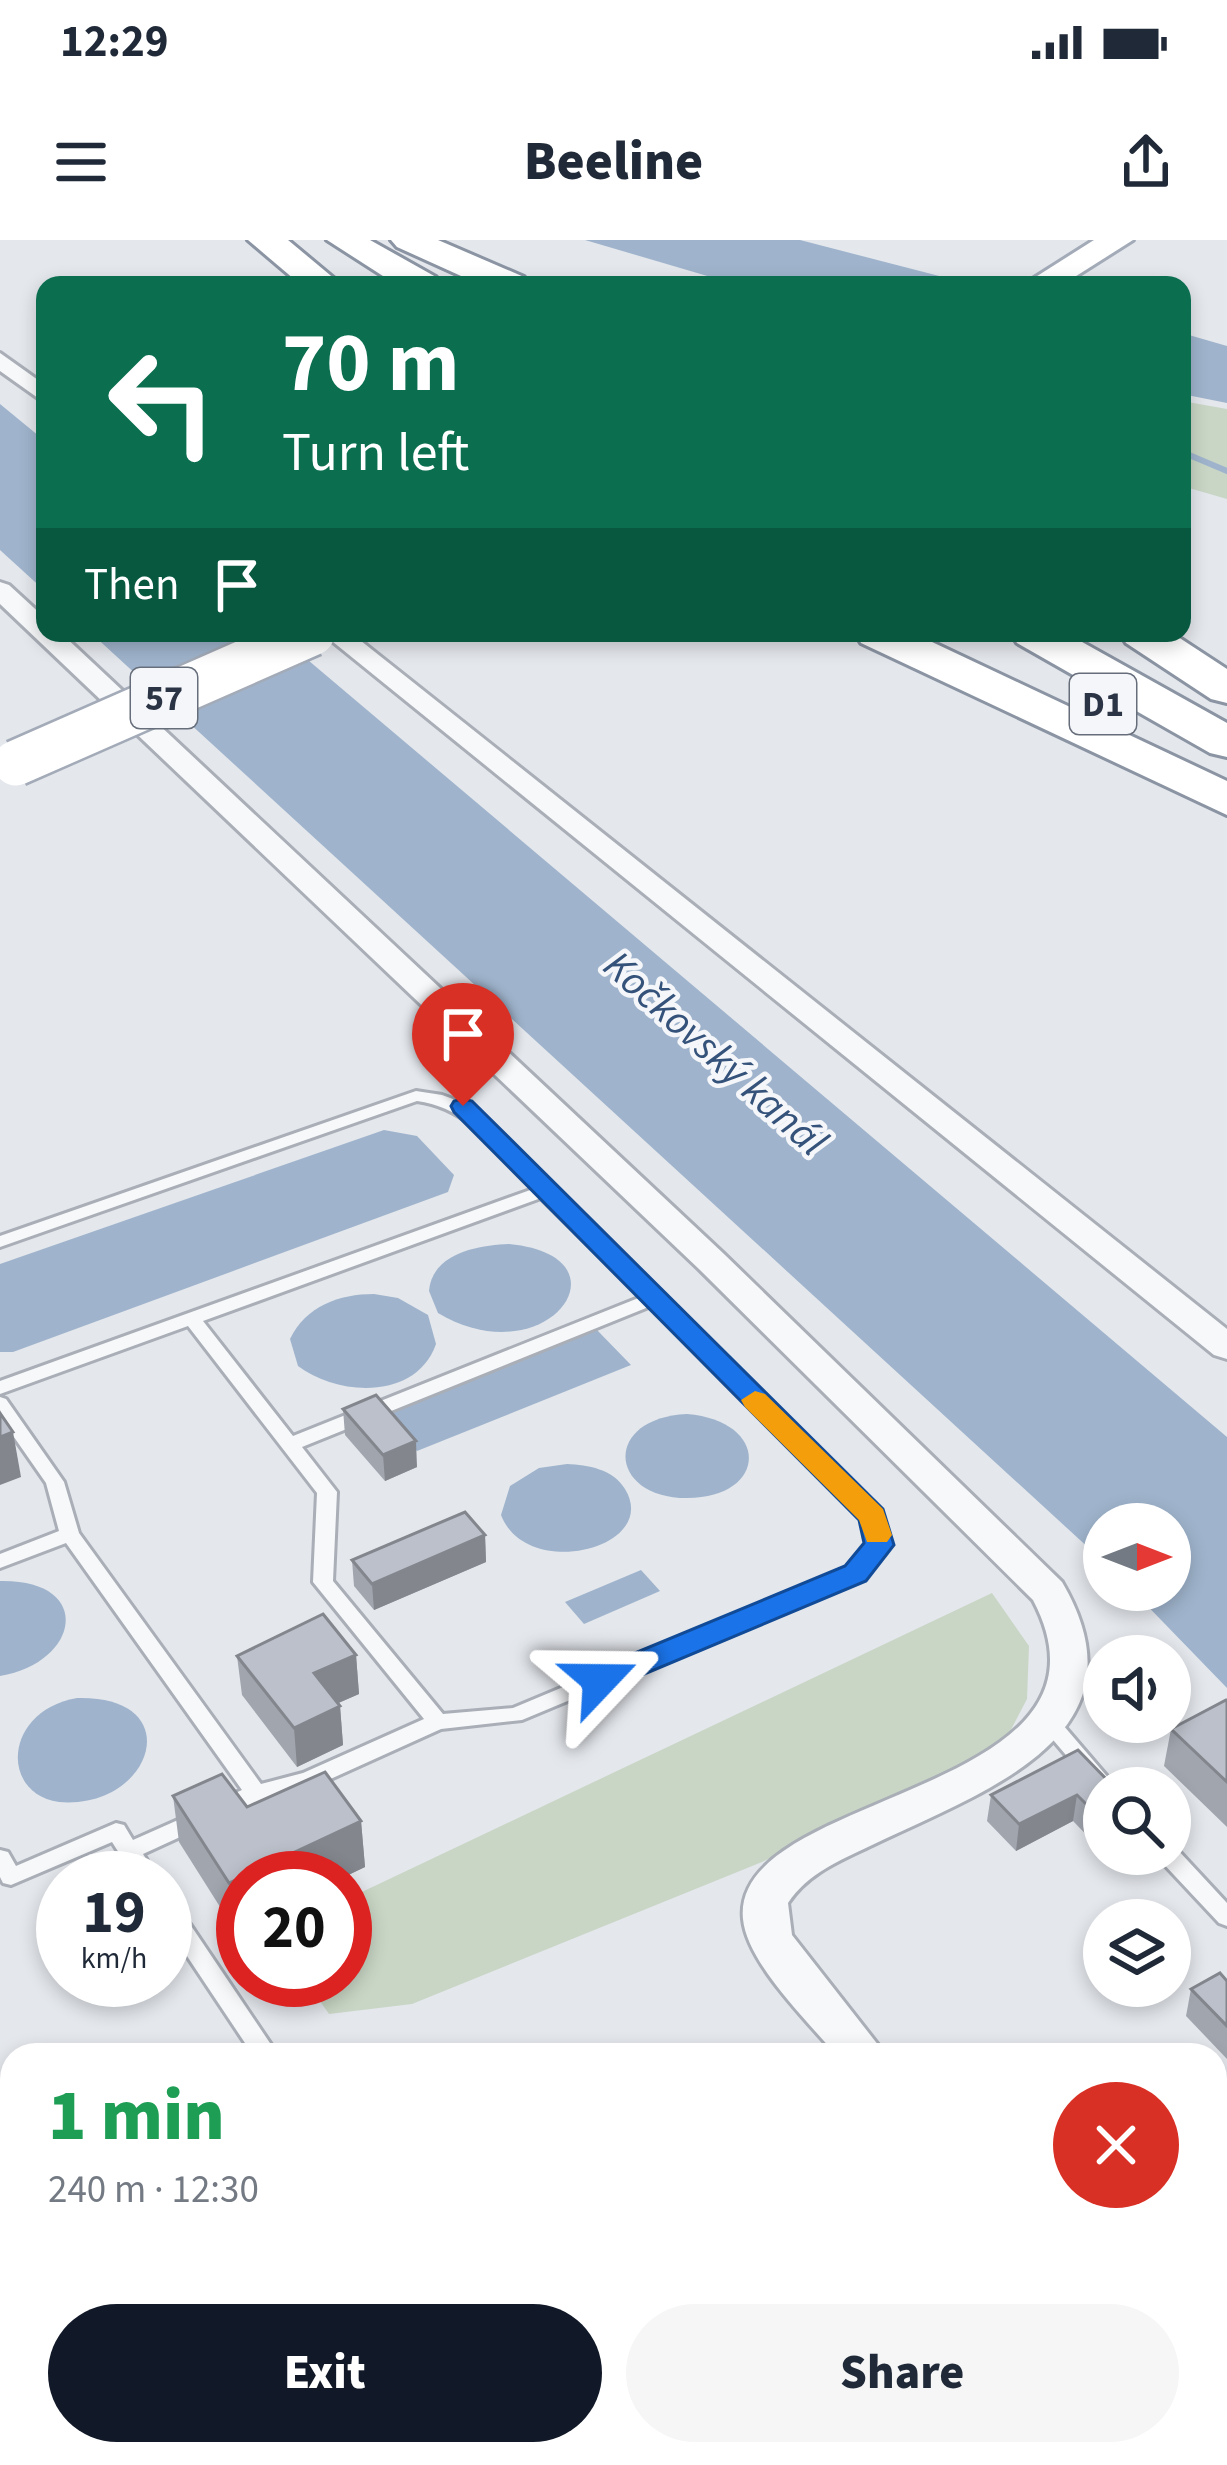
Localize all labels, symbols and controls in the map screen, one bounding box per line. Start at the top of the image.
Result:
text: 12:29 [60,10,169,74]
text: Beeline [524,124,703,201]
icon: menu [48,129,114,195]
icon: share [1113,129,1179,195]
text: 70 m [282,304,460,424]
icon: left [84,324,240,480]
text: Turn left [282,415,469,492]
icon: arrive [204,552,270,618]
text: Then [84,553,180,617]
road number: 57 [131,668,197,728]
road number: D1 [1070,674,1136,734]
water label: Kočkovský kanál [590,937,841,1171]
pin [412,983,514,1106]
icon: arrive [430,1001,496,1067]
north arrow [1083,1503,1191,1611]
map controls [1083,1503,1191,2007]
position arrow [537,1617,663,1743]
button: sound [1083,1635,1191,1743]
button: search [1083,1767,1191,1875]
speed limit sign: 20 [216,1851,372,2007]
text: 19 [82,1871,146,1956]
button: layers [1083,1899,1191,2007]
text: km/h [81,1937,147,1980]
text: 1 min [48,2065,225,2168]
button: close [1053,2082,1179,2208]
text: 240 m · 12:30 [48,2162,259,2218]
button: Exit [48,2304,602,2442]
button: Share [626,2304,1179,2442]

